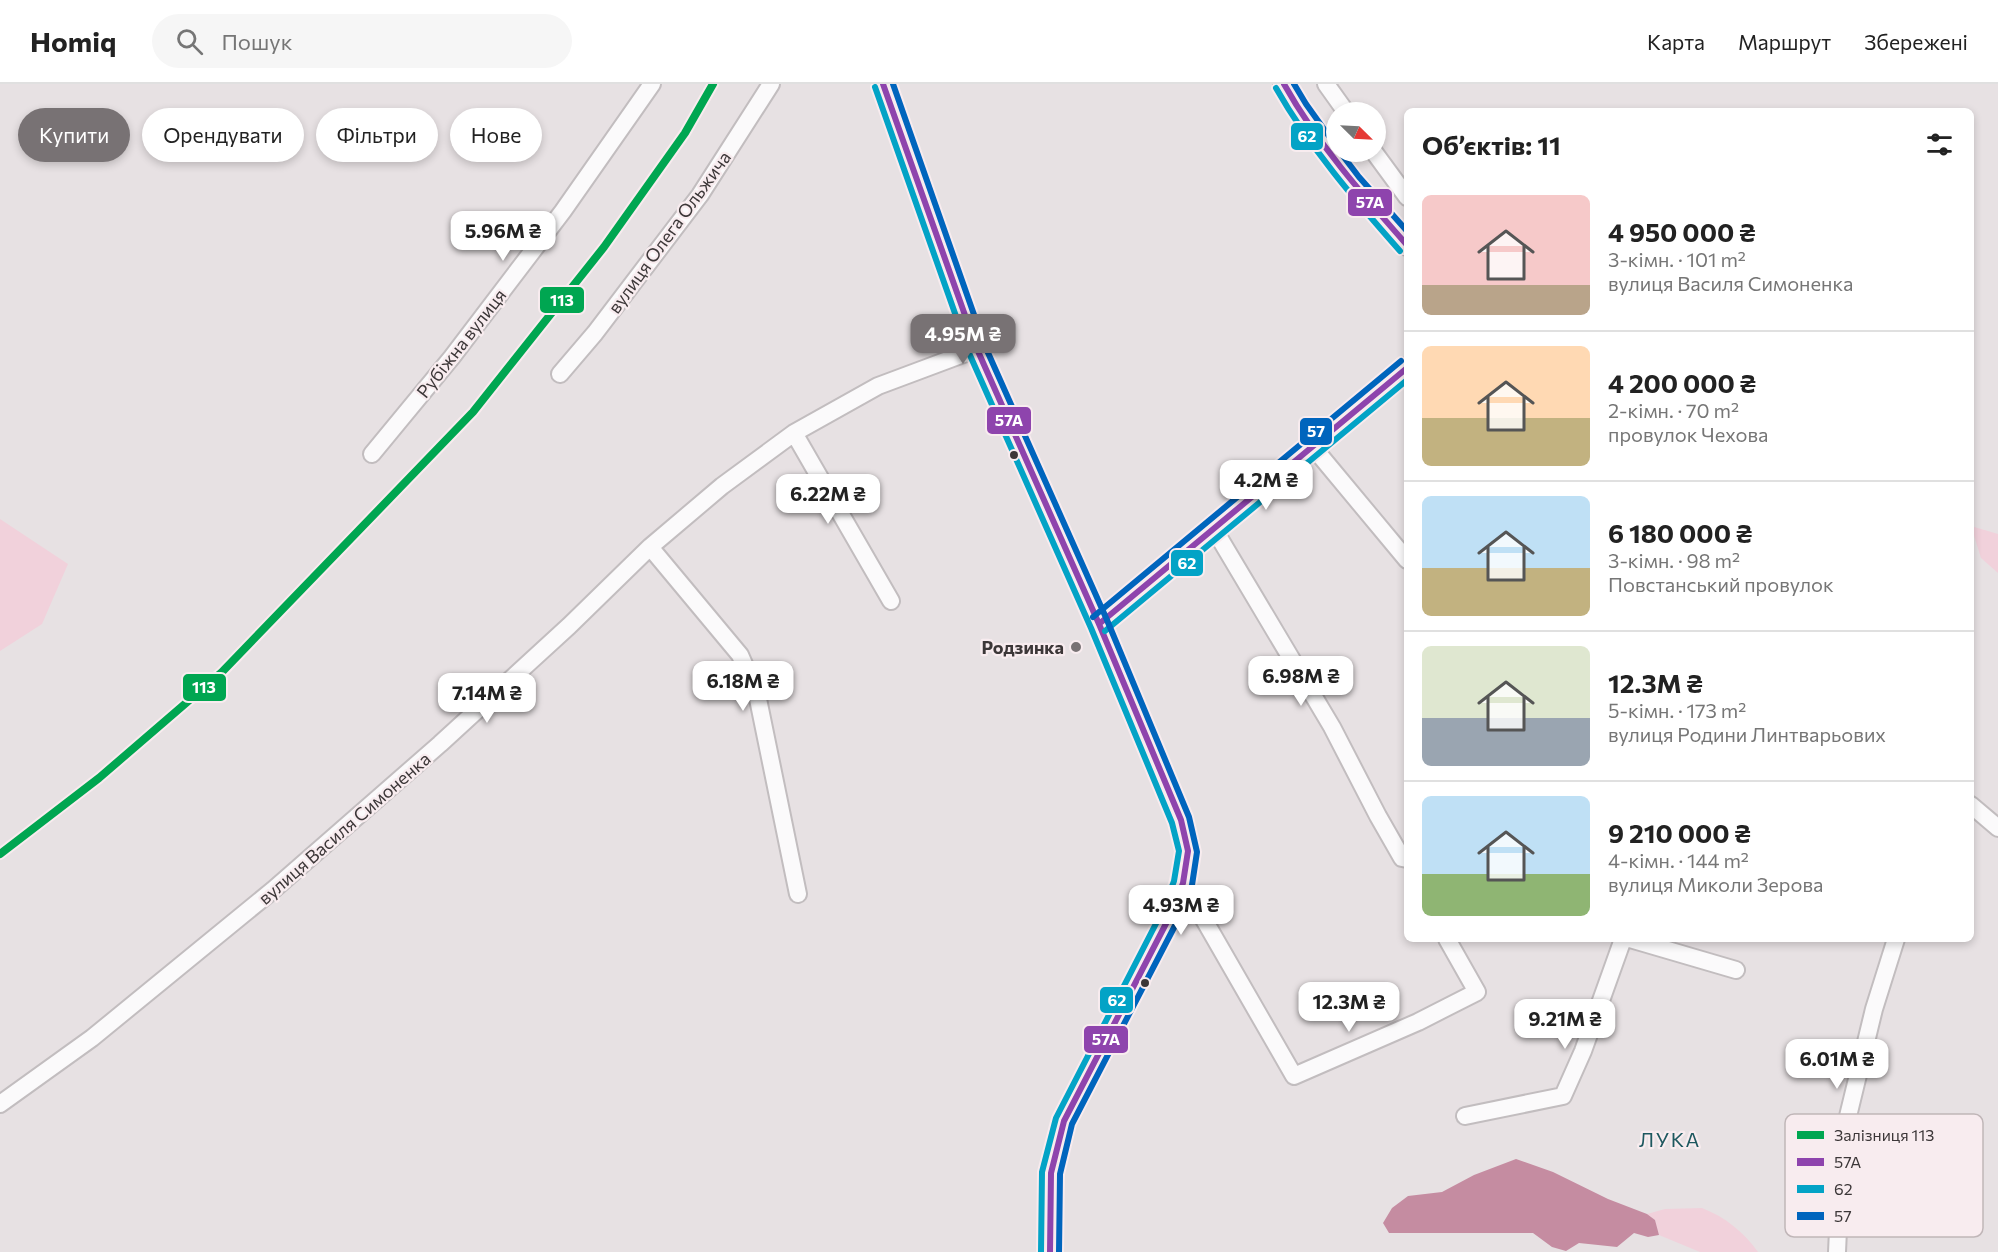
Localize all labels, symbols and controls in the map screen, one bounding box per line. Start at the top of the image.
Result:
search box [152,14,572,68]
text: Homiq [30,24,116,58]
icon: search [173,25,206,58]
text: Пошук [221,28,292,55]
text: Карта [1647,29,1705,54]
text: Маршрут [1738,29,1831,54]
text: Збережені [1864,29,1968,54]
north arrow [1326,102,1386,162]
map controls [1326,102,1386,162]
chip: Купити [18,108,130,162]
chip: Орендувати [142,108,304,162]
chip: Фільтри [316,108,438,162]
chip: Нове [450,108,542,162]
line badge: 62 [1290,122,1324,151]
text: 62 [1298,126,1316,145]
icon: filters [1923,128,1956,161]
text: Об’єктів: 11 [1422,129,1561,160]
street label: вулиця Олега Ольжича [603,147,735,317]
line badge: 57А [1347,188,1393,217]
text: 57А [1356,192,1385,211]
pin: 5.96M ₴ [448,211,558,262]
text: 4 950 000 ₴ [1608,216,1755,247]
text: 5.96M ₴ [465,218,541,242]
icon: home [1470,219,1542,291]
text: 3-кімн. · 101 m² [1608,247,1746,271]
text: вулиця Василя Симоненка [1608,271,1853,295]
street label: Рубіжна вулиця [412,284,510,402]
line badge: 113 [539,286,585,314]
text: 113 [550,290,574,309]
pin: 4.95M ₴ [908,314,1018,365]
text: 4.95M ₴ [925,321,1001,345]
text: 4 200 000 ₴ [1608,367,1756,398]
icon: home [1470,370,1542,442]
text: 2-кімн. · 70 m² [1608,398,1739,422]
line badge: 57А [986,406,1032,435]
text: 57А [995,410,1024,429]
line badge: 57 [1299,417,1333,446]
text: 57 [1307,421,1325,440]
text: провулок Чехова [1608,422,1768,446]
unlabelled marker [1008,449,1020,461]
pin: 4.2M ₴ [1217,460,1315,511]
text: 4.2M ₴ [1234,467,1298,491]
pin: 6.22M ₴ [773,474,883,525]
text: 6.22M ₴ [790,481,866,505]
text: 6 180 000 ₴ [1608,517,1752,548]
icon: home [1470,520,1542,592]
text: 3-кімн. · 98 m² [1608,548,1740,572]
line badge: 62 [1170,549,1204,577]
text: 62 [1178,553,1196,572]
text: Повстанський провулок [1608,572,1834,596]
place label: Родзинка [981,636,1064,658]
marker: Родзинка [1069,640,1083,654]
pin: 6.98M ₴ [1246,656,1356,707]
pin: 6.18M ₴ [688,661,798,712]
text: 6.98M ₴ [1262,663,1340,687]
text: 12.3M ₴ [1608,667,1703,698]
text: 6.18M ₴ [707,668,779,692]
icon: home [1470,670,1542,742]
line badge: 113 [182,673,227,702]
pin: 7.14M ₴ [432,673,542,724]
text: 113 [192,677,216,696]
text: 7.14M ₴ [452,680,522,704]
text: 5-кімн. · 173 m² [1608,698,1746,722]
text: вулиця Родини Линтварьових [1608,722,1886,746]
street label: вулиця Василя Симоненка [253,747,435,909]
text: 9 210 000 ₴ [1608,817,1751,848]
icon: home [1470,820,1542,892]
text: 4-кімн. · 144 m² [1608,848,1749,872]
text: вулиця Миколи Зерова [1608,872,1823,896]
pin: 4.93M ₴ [1126,885,1236,936]
text: 4.93M ₴ [1143,892,1219,916]
unlabelled marker [1139,977,1151,989]
pin: 12.3M ₴ [1294,982,1404,1033]
line badge: 62 [1099,986,1134,1014]
text: 12.3M ₴ [1312,989,1386,1013]
text: 62 [1108,990,1126,1009]
pin: 9.21M ₴ [1510,999,1620,1050]
text: 9.21M ₴ [1528,1006,1602,1030]
line badge: 57А [1083,1025,1129,1054]
text: 57А [1092,1029,1121,1048]
pin: 6.01M ₴ [1782,1039,1892,1090]
text: 6.01M ₴ [1799,1046,1875,1070]
legend [1785,1114,1983,1237]
text: Залізниця 113 [1834,1125,1934,1144]
district label: ЛУКА [1639,1127,1701,1151]
text: 57А [1834,1152,1861,1171]
text: 62 [1834,1179,1853,1198]
text: 57 [1834,1206,1852,1225]

